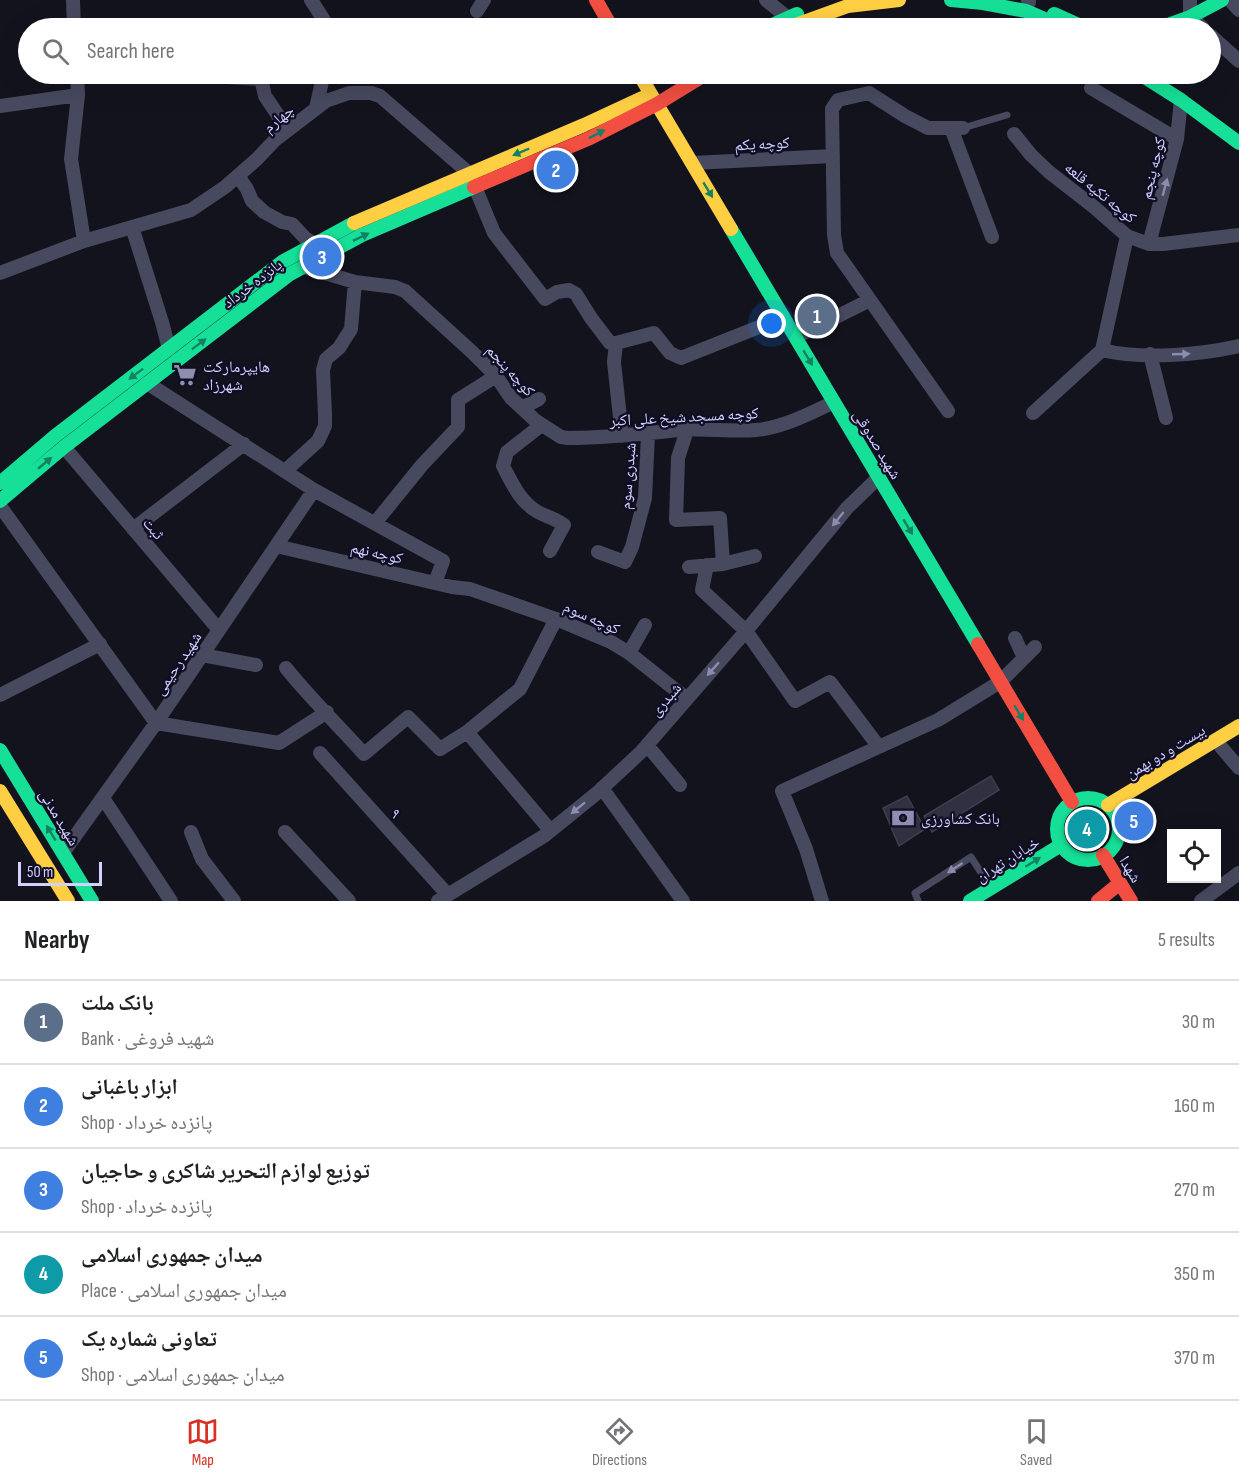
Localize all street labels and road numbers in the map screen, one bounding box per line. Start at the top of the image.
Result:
street label: چهارم [260,101,298,137]
street label: کوچه یکم [734,134,791,155]
street label: کوچه پنجم [1137,135,1170,201]
street label: کوچه تکیه قلعه [1060,158,1140,228]
street label: پانزده خرداد [219,255,287,313]
street label: کوچه پنجم [482,341,538,401]
street label: کوچه مسجد شیخ علی اکبر [608,404,760,431]
street label: شهید صدوقی [849,407,905,483]
street label: شبدری سوم [616,442,641,510]
street label: ثبت [138,514,168,544]
street label: کوچه نهم [349,538,405,569]
street label: کوچه سوم [560,598,623,639]
street label: شهید رحیمی [150,629,206,699]
street label: شبدری [646,679,686,721]
street label: بیست و دو بهمن [1123,721,1209,783]
street label: شهید مدنی [34,786,83,850]
street label: ۹ [385,805,404,823]
street label: خیابان تهران [972,833,1043,887]
street label: شهدا [1114,853,1145,887]

